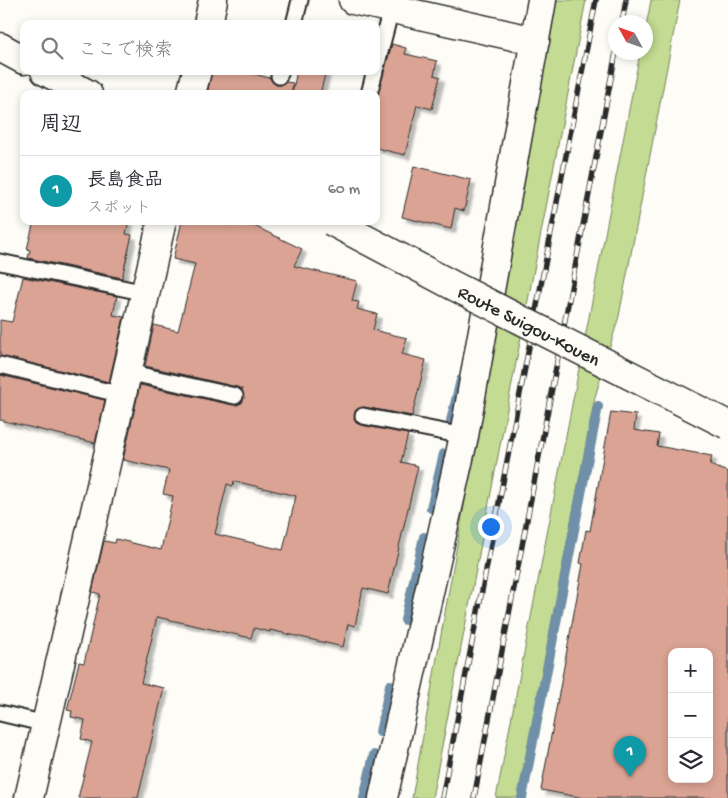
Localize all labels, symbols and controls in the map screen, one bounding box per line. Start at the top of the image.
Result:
north arrow [608,15,653,60]
search box [20,20,380,75]
icon: search [38,34,66,62]
text: ここで検索 [78,40,173,63]
text: 周辺 [40,114,82,139]
text: 長島食品 [87,170,163,193]
text: 1 [53,181,59,200]
text: 60 m [328,181,360,200]
text: スポット [87,200,151,219]
street label: Route Suigou-Kouen [453,282,603,373]
your location [478,514,504,540]
map controls [668,648,713,783]
button: + [668,648,713,693]
button: − [668,693,713,738]
pin: 1 [614,736,646,777]
button: layers [668,738,713,783]

